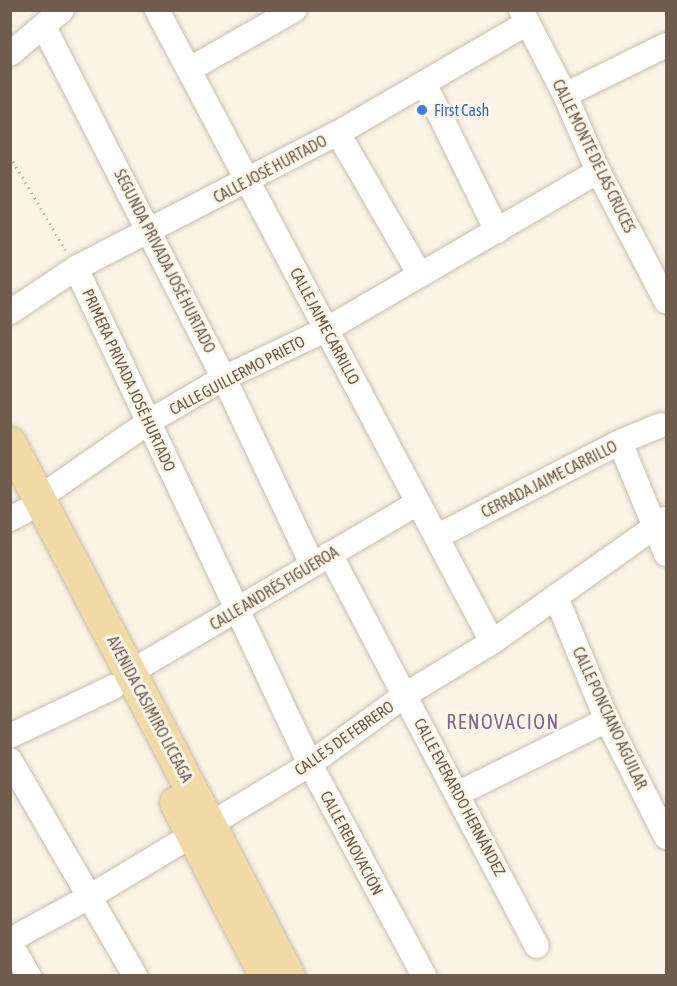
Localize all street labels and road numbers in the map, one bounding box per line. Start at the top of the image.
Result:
street label: CALLE MONTE DE LAS CRUCES [548,76,640,236]
street label: CALLE JOSÉ HURTADO [210,131,330,207]
street label: SEGUNDA PRIVADA JOSÉ HURTADO [110,166,220,356]
street label: CALLE JAIME CARRILLO [286,264,364,388]
street label: PRIMERA PRIVADA JOSÉ HURTADO [78,286,180,474]
street label: CALLE GUILLERMO PRIETO [166,331,308,419]
street label: CERRADA JAIME CARRILLO [478,436,620,522]
street label: CALLE ANDRÉS FIGUEROA [206,542,342,634]
street label: AVENIDA CASIMIRO LICEAGA [103,632,197,786]
street label: CALLE PONCIANO AGUILAR [569,644,651,792]
street label: CALLE 5 DE FEBRERO [291,697,397,779]
street label: CALLE EVERARDO HERNÁNDEZ [410,715,510,879]
street label: CALLE RENOVACIÓN [316,788,388,898]

